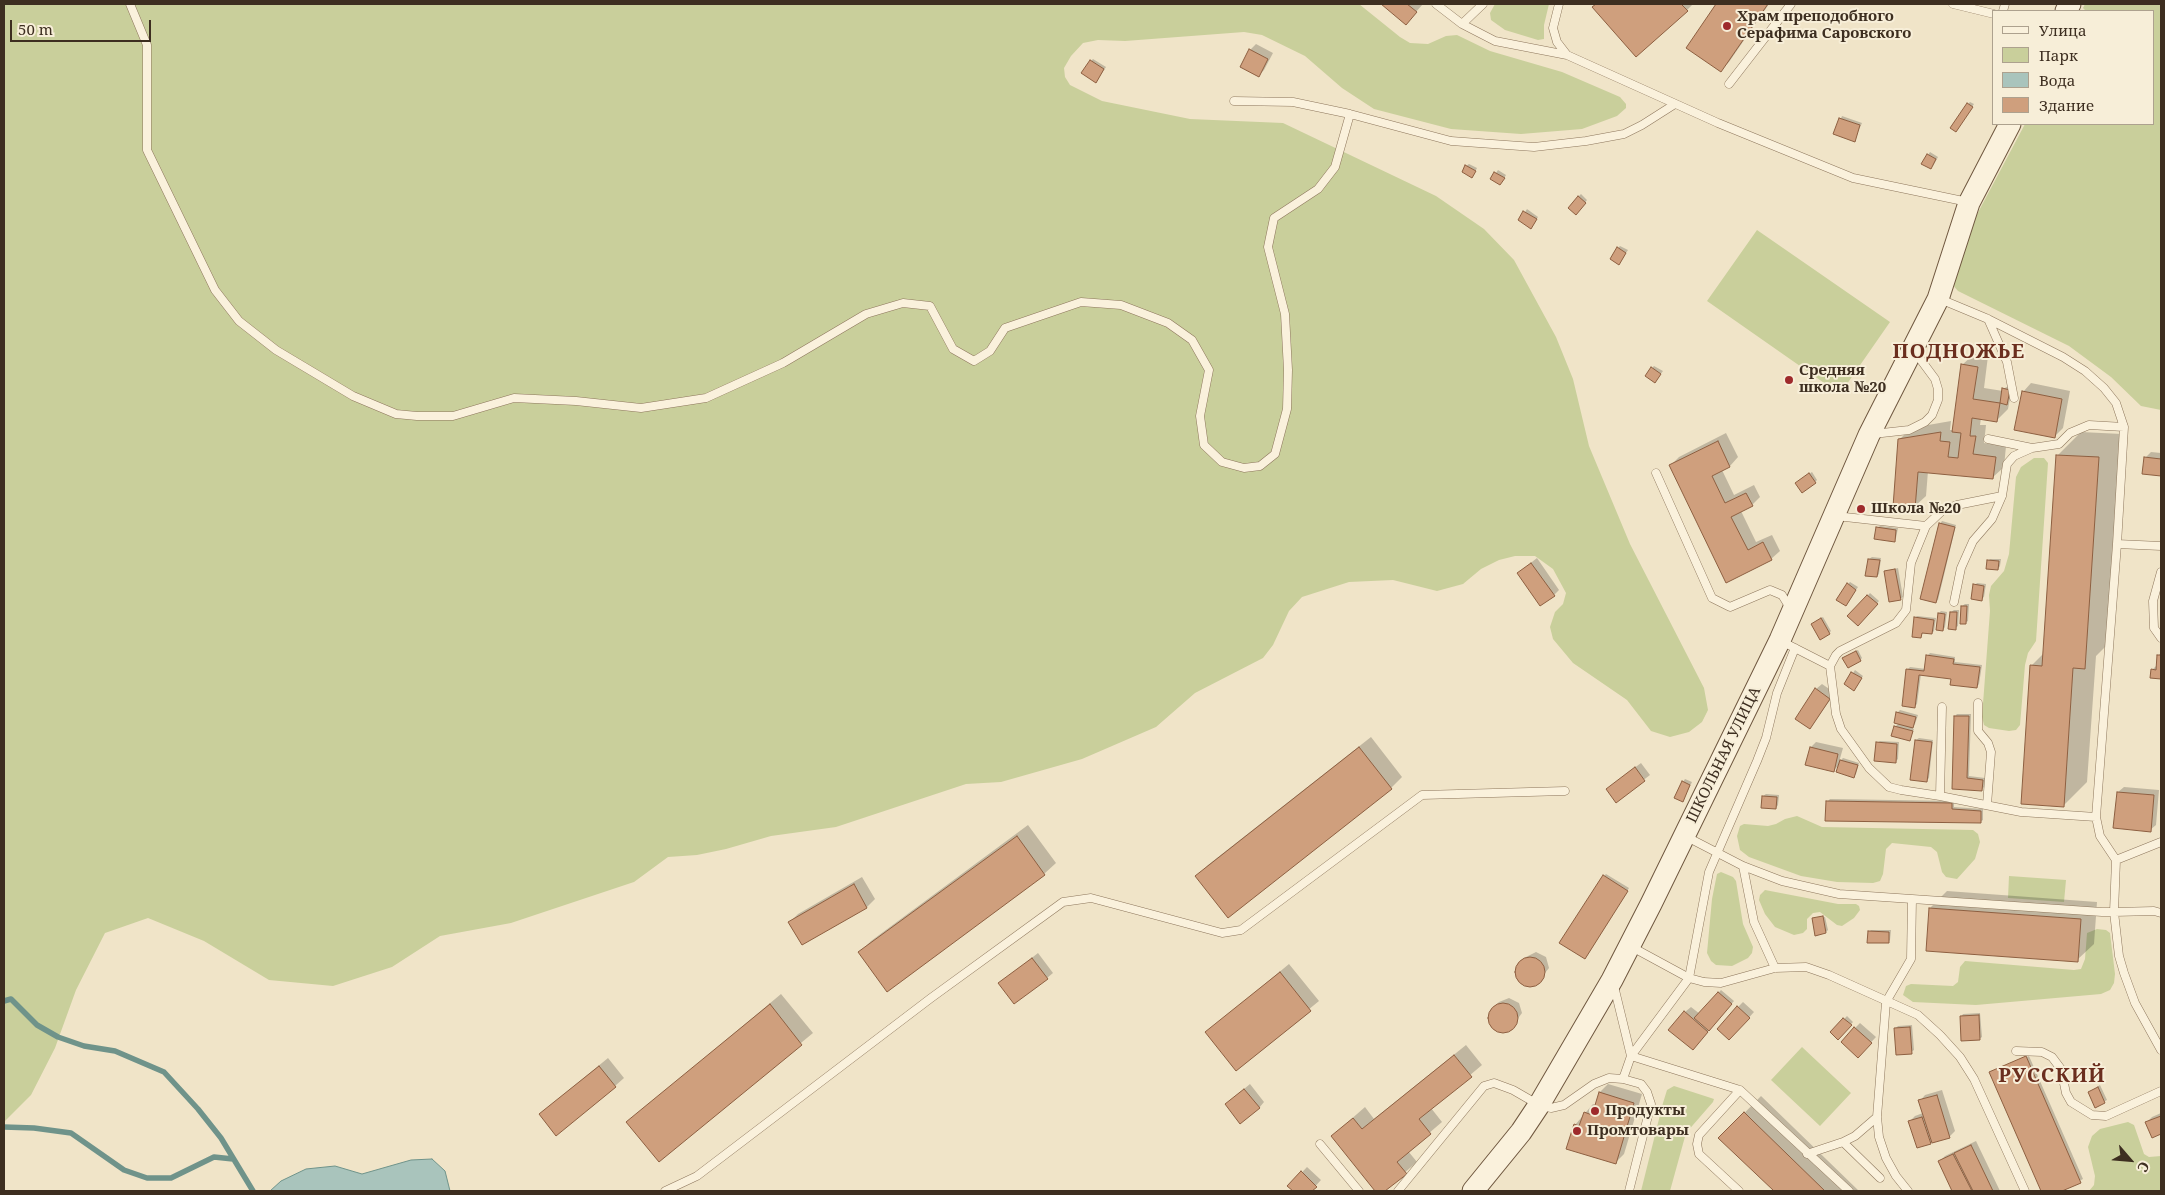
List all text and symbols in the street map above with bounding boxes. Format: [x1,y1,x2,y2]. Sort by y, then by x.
place label: Храм преподобного Серафима Саровского [1737,8,1911,43]
scale bar [12,10,154,42]
legend [1992,10,2155,125]
text: 50 m [18,19,53,39]
marker: Храм преподобного Серафима Саровского [1721,20,1733,32]
text: Улица [2039,20,2087,40]
text: Парк [2039,45,2078,65]
text: Вода [2039,70,2075,90]
text: Здание [2039,95,2094,115]
district label: ПОДНОЖЬЕ [1892,340,2026,364]
place label: Средняя школа №20 [1799,362,1886,397]
marker: Средняя школа №20 [1783,374,1795,386]
place label: Школа №20 [1871,500,1961,518]
marker: Школа №20 [1855,503,1867,515]
street label: ШКОЛЬНАЯ УЛИЦА [1683,684,1765,826]
district label: РУССКИЙ [1997,1064,2107,1088]
place label: Продукты [1605,1102,1685,1120]
marker: Продукты [1589,1105,1601,1117]
place label: Промтовары [1587,1122,1689,1140]
marker: Промтовары [1571,1125,1583,1137]
north arrow [2105,1135,2155,1185]
text: С [2133,1159,2154,1175]

